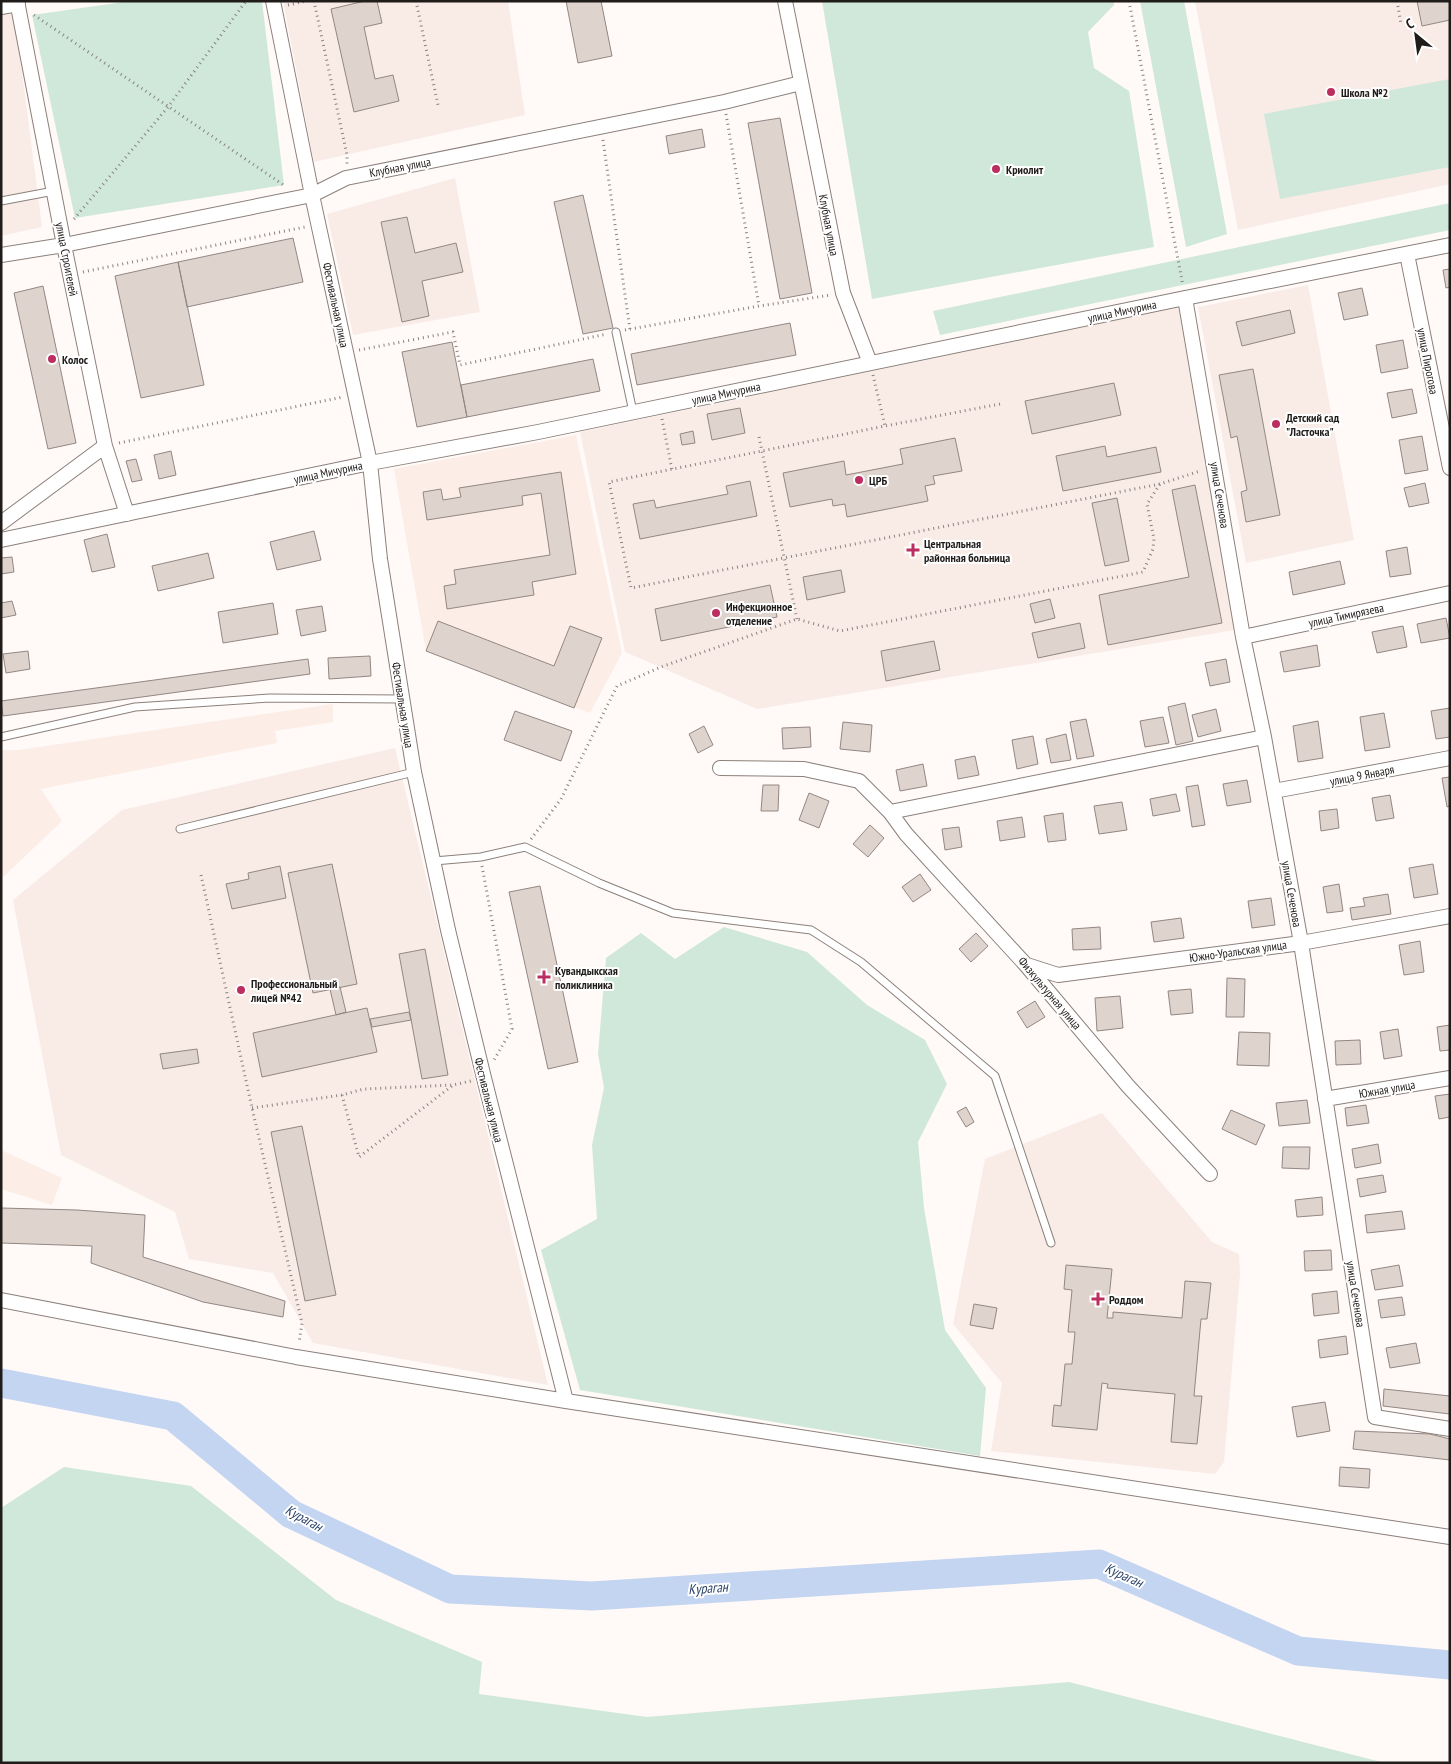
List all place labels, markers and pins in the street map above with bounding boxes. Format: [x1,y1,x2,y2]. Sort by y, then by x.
place label: Школа №2 [1341,85,1388,100]
marker: Школа №2 [1325,86,1337,98]
place label: Криолит [1006,162,1044,177]
marker: Криолит [990,163,1002,175]
place label: Колос [62,352,89,367]
marker: Колос [46,353,58,365]
place label: Детский сад "Ласточка" [1286,410,1339,439]
marker: Детский сад "Ласточка" [1270,418,1282,430]
place label: ЦРБ [869,473,887,488]
marker: ЦРБ [853,474,865,486]
place label: Центральная районная больница [924,536,1010,565]
marker: Центральная районная больница [906,543,920,557]
place label: Инфекционное отделение [726,599,792,628]
marker: Инфекционное отделение [710,607,722,619]
place label: Кувандыкская поликлиника [555,963,618,992]
marker: Кувандыкская поликлиника [537,970,551,984]
place label: Профессиональный лицей №42 [250,976,337,1005]
marker: Профессиональный лицей №42 [235,984,247,996]
marker: Роддом [1091,1292,1105,1306]
place label: Роддом [1109,1292,1144,1307]

